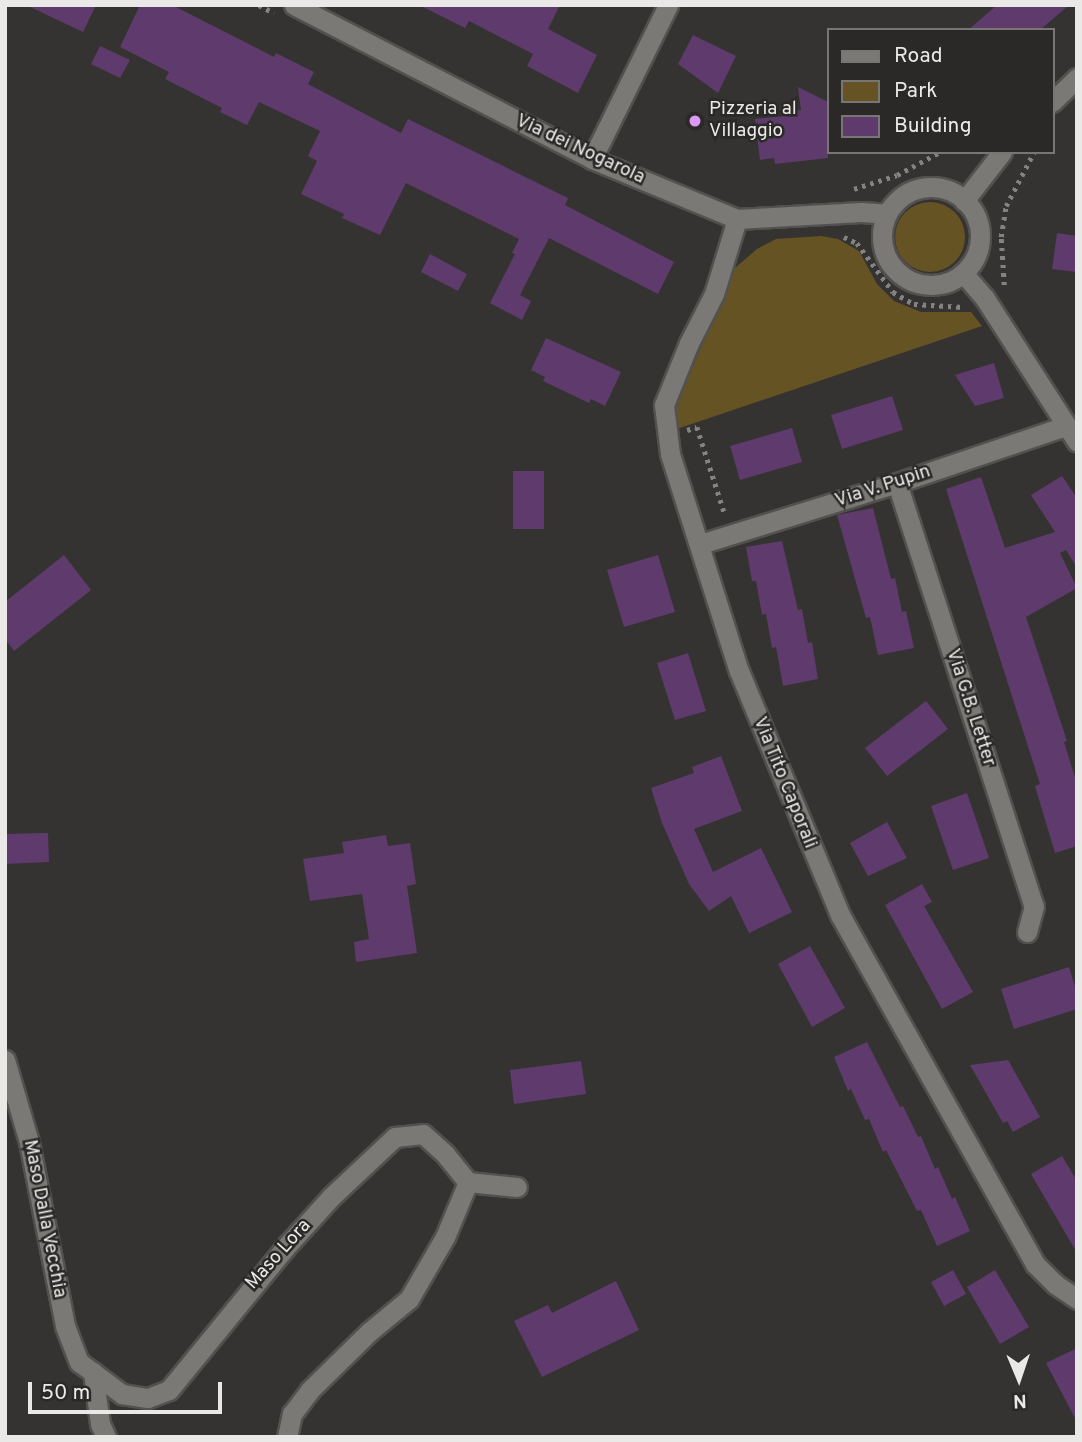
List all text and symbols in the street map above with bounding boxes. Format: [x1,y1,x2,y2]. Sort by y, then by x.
legend [827,28,1054,154]
text: Road [894,43,943,70]
text: Park [894,78,937,105]
place label: Pizzeria al Villaggio [709,99,797,143]
street label: Via dei Nogarola [512,110,648,190]
marker: Pizzeria al Villaggio [687,113,703,129]
text: Building [894,113,972,140]
street label: Via V. Pupin [832,461,934,513]
street label: Via G.B. Letter [940,646,1000,770]
street label: Via Tito Caporali [747,714,821,852]
street label: Maso Dalla Vecchia [17,1138,71,1300]
street label: Maso Lora [242,1215,316,1295]
north arrow [984,1344,1054,1414]
scale bar [32,1368,226,1412]
text: 50 m [41,1380,90,1407]
text: N [1012,1388,1027,1412]

